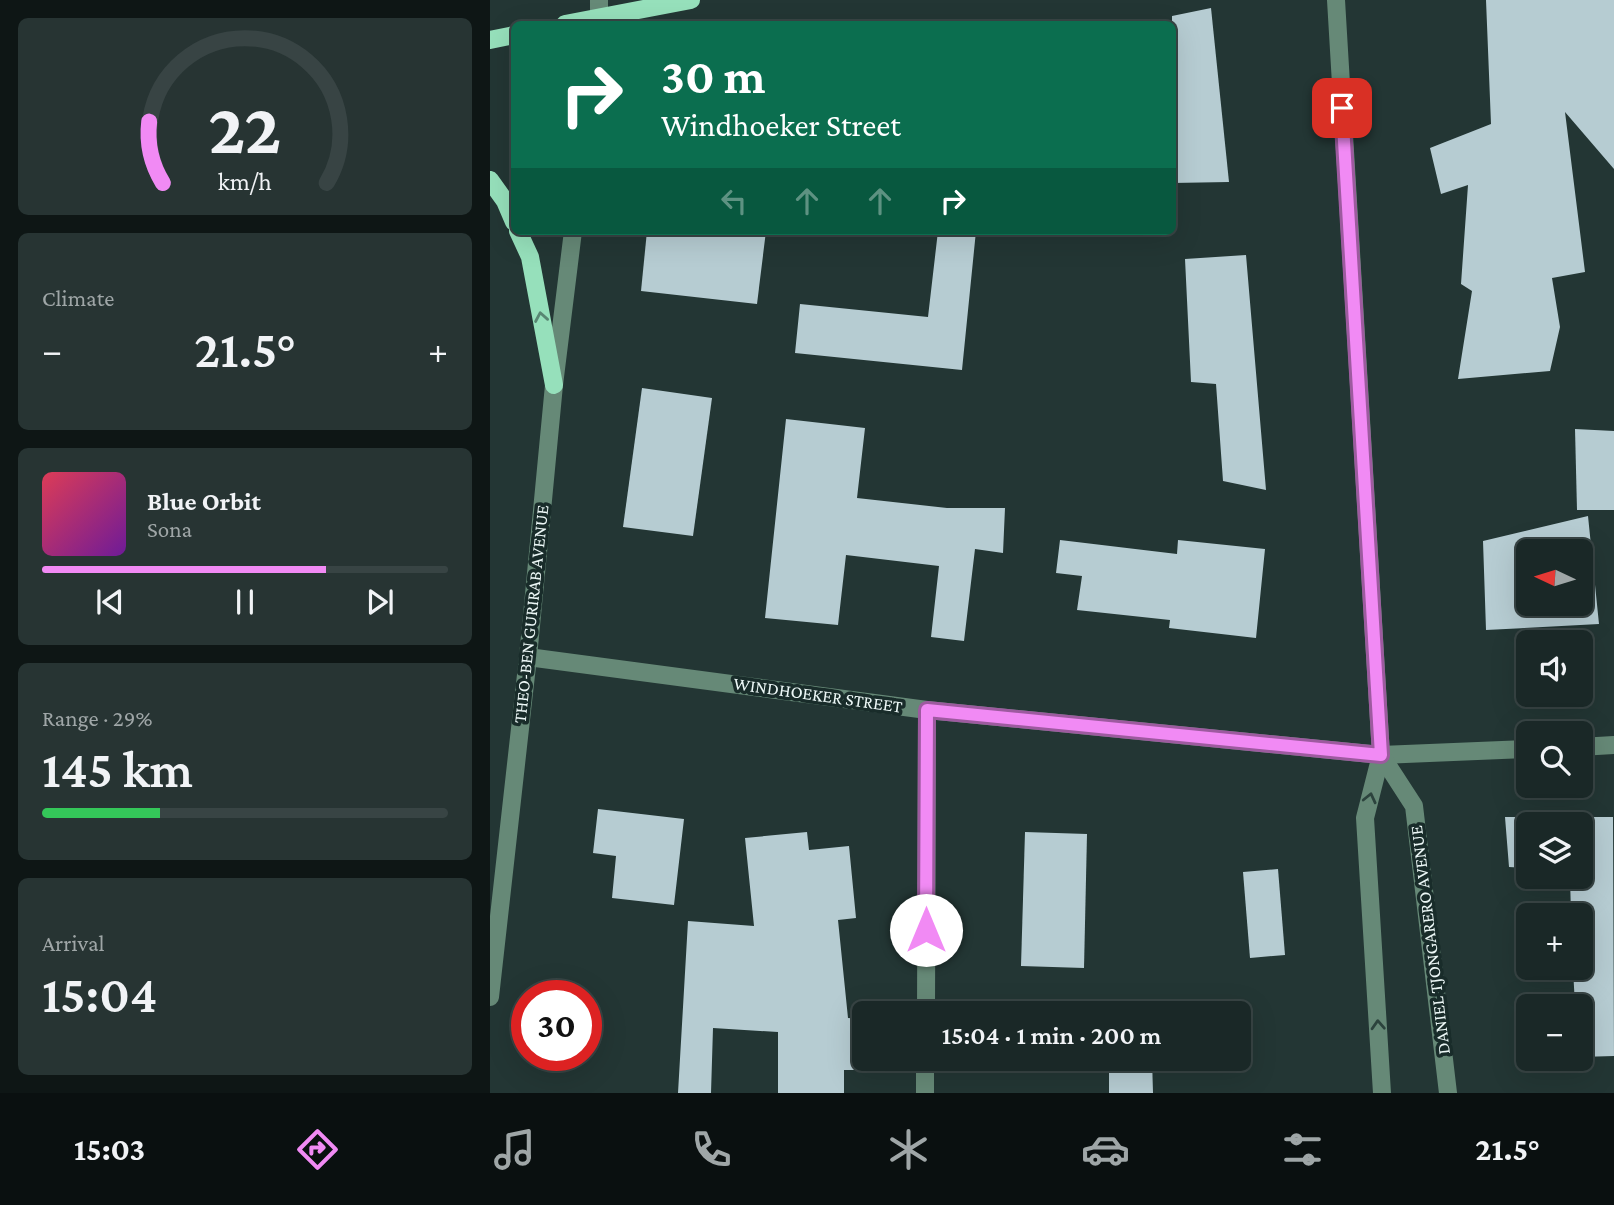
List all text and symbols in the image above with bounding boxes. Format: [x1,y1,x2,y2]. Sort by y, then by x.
icon: right [546,49,637,140]
text: 30 m [661,49,766,104]
pin [1312,78,1372,138]
text: 22 [208,88,282,169]
icon: arrive [1323,89,1361,127]
text: Windhoeker Street [661,107,901,143]
text: km/h [218,167,272,194]
icon: left [715,182,753,220]
icon: ahead [788,182,826,220]
icon: ahead [861,182,899,220]
icon: right [934,182,972,220]
text: Climate [42,285,114,311]
one-way arrow [534,311,549,323]
text: 21.5° [194,320,296,378]
text: − [42,329,62,371]
text: + [428,329,448,371]
text: Blue Orbit [147,487,261,516]
street label: THEO-BEN GURIRAB AVENUE [510,504,552,724]
text: Sona [147,516,192,542]
north arrow [1516,539,1592,616]
map controls [1516,539,1593,1071]
icon: previous [91,583,129,621]
icon: pause [226,583,264,621]
icon: next [361,583,399,621]
button: sound [1516,630,1593,707]
street label: WINDHOEKER STREET [732,673,904,717]
text: Range · 29% [42,705,152,731]
button: search [1516,721,1593,798]
text: 145 km [42,740,193,798]
one-way arrow [1362,792,1376,804]
button: layers [1516,812,1593,889]
street label: DANIEL TJONGARERO AVENUE [1406,824,1454,1056]
position arrow [889,893,963,967]
button: + [1516,903,1593,980]
text: Arrival [42,930,105,956]
text: 15:04 [42,965,157,1023]
speed limit sign: 30 [511,980,602,1071]
button: − [1516,994,1593,1071]
one-way arrow [1371,1019,1386,1030]
text: 15:04 · 1 min · 200 m [942,1021,1161,1050]
icon: directions [293,1125,342,1174]
icon: music [490,1125,539,1174]
icon: phone [687,1125,736,1174]
icon: climate [884,1125,933,1174]
icon: car [1081,1125,1130,1174]
icon: filters [1278,1125,1327,1174]
text: 15:03 [74,1131,145,1167]
text: 21.5° [1475,1131,1540,1167]

